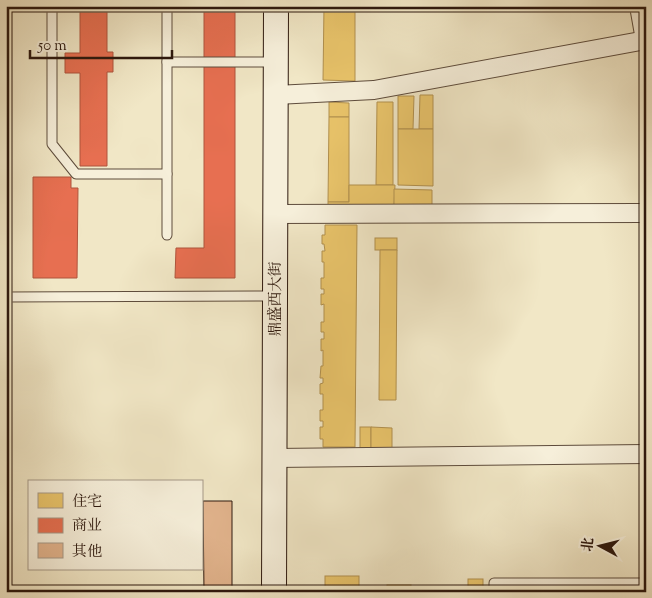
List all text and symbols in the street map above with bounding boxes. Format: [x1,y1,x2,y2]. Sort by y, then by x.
scale bar [30,28,172,60]
text: 50 m [37,36,67,57]
street label: 鼎盛西大街 [266,261,287,337]
legend [28,480,202,570]
text: 住宅 [72,492,102,513]
text: 商业 [72,516,102,537]
north arrow [574,520,624,570]
text: 北 [578,536,600,553]
text: 其他 [72,542,102,563]

